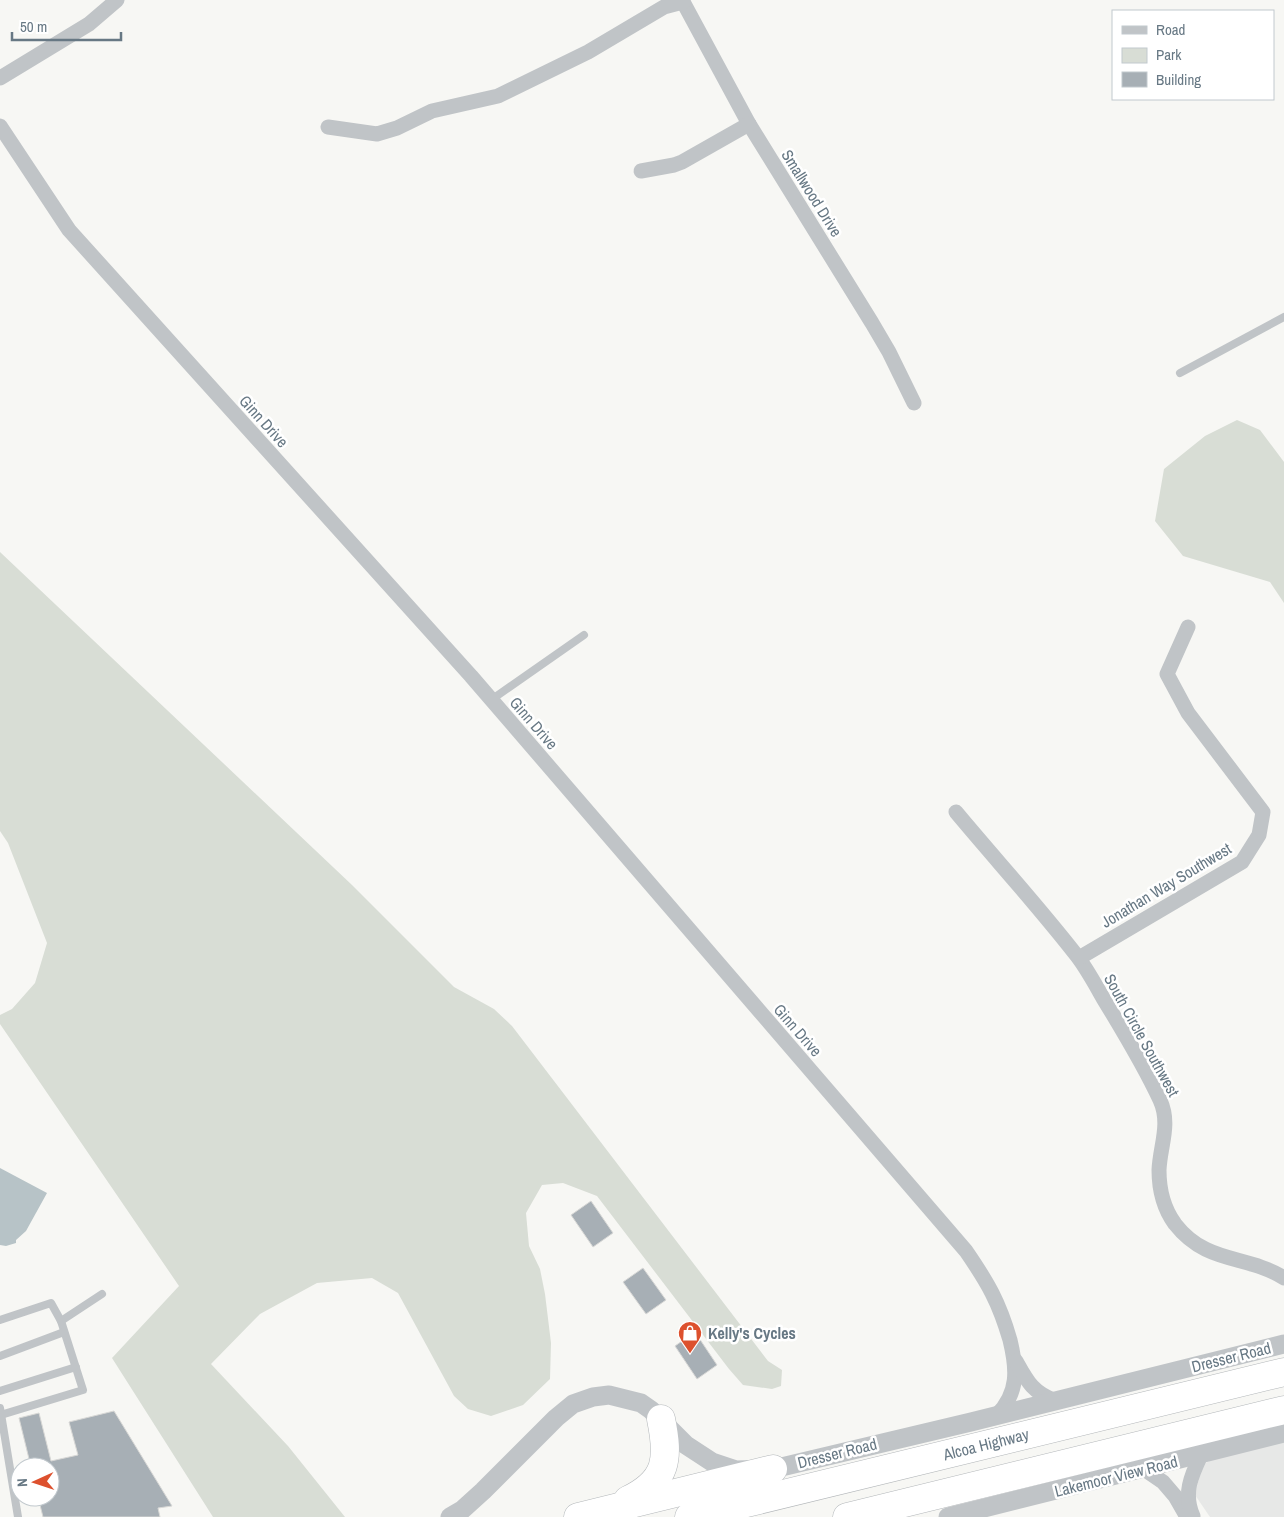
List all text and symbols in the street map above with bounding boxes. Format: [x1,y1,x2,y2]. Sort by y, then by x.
scale bar [12,10,121,42]
legend [1112,10,1274,100]
text: 50 m [20,16,47,37]
text: Road [1156,19,1185,40]
text: Park [1156,44,1182,65]
text: Building [1156,69,1201,90]
street label: Smallwood Drive [776,145,848,241]
street label: Ginn Drive [235,390,293,452]
street label: Ginn Drive [505,692,563,754]
street label: Jonathan Way Southwest [1097,837,1236,933]
street label: South Circle Southwest [1099,970,1185,1101]
street label: Ginn Drive [769,999,827,1061]
shop icon: Kelly's Cycles [677,1320,703,1354]
place label: Kelly's Cycles [708,1322,796,1344]
street label: Dresser Road [1189,1337,1273,1377]
street label: Alcoa Highway [940,1423,1032,1466]
street label: Dresser Road [795,1433,879,1473]
street label: Lakemoor View Road [1052,1450,1180,1502]
north arrow [10,1457,60,1507]
text: N [13,1478,31,1487]

